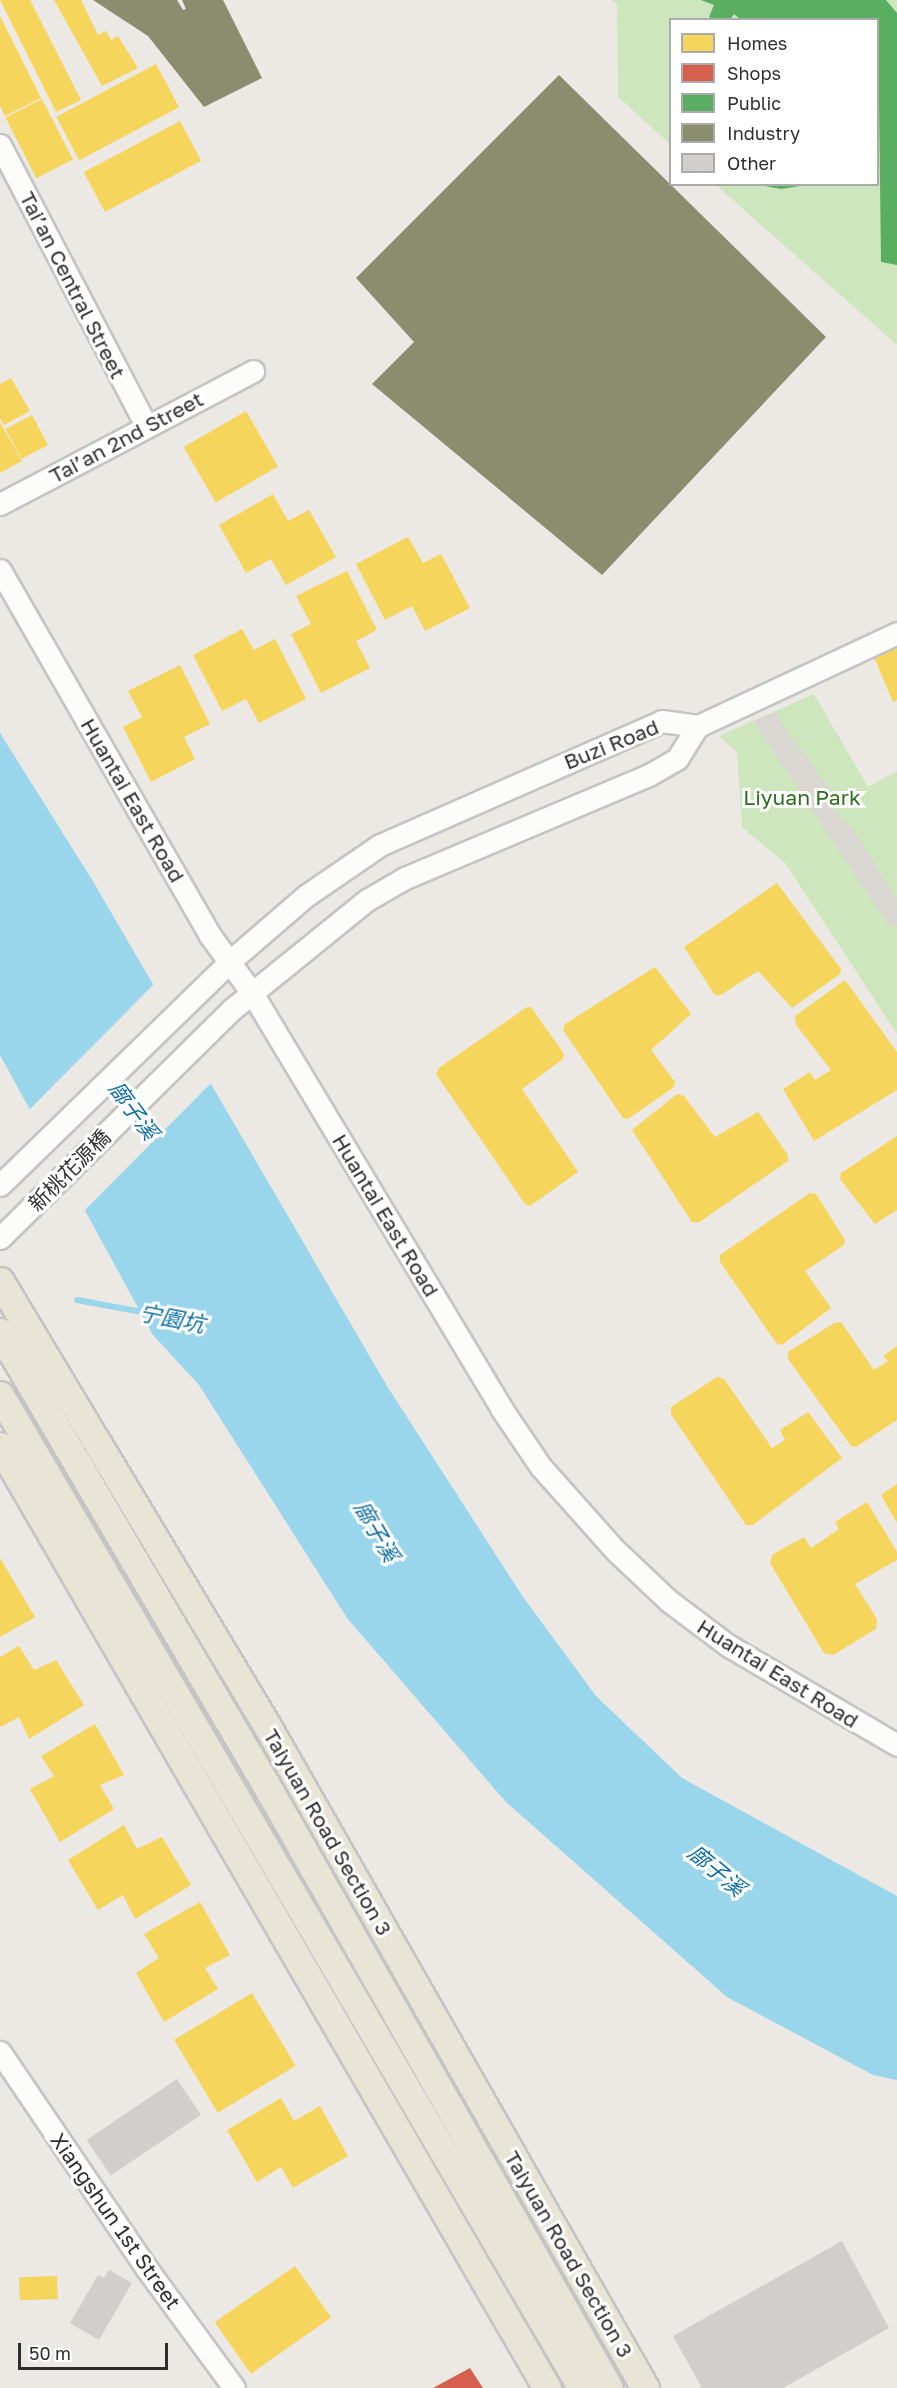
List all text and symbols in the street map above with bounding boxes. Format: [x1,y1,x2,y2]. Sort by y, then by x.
legend [669,18,879,186]
text: Homes [727,32,787,54]
text: Shops [727,62,781,84]
text: Public [727,92,781,114]
text: Industry [727,122,800,144]
text: Other [727,152,776,174]
street label: Tai’an Central Street [15,187,131,383]
street label: Tai’an 2nd Street [45,386,207,488]
street label: Huantai East Road [76,714,190,886]
street label: Buzi Road [560,714,662,774]
park label: Liyuan Park [743,784,861,810]
water label: 廍子溪 [104,1076,164,1144]
street label: 新桃花源橋 [23,1124,115,1216]
street label: Huantai East Road [328,1129,444,1301]
water label: 宁園坑 [137,1299,207,1337]
water label: 廍子溪 [349,1496,405,1566]
street label: Huantai East Road [693,1613,863,1733]
street label: Taiyuan Road Section 3 [259,1724,397,1940]
water label: 廍子溪 [683,1839,751,1901]
street label: Xiangshun 1st Street [46,2128,186,2314]
street label: Taiyuan Road Section 3 [500,2146,638,2362]
scale bar [21,2331,171,2369]
text: 50 m [29,2342,71,2364]

